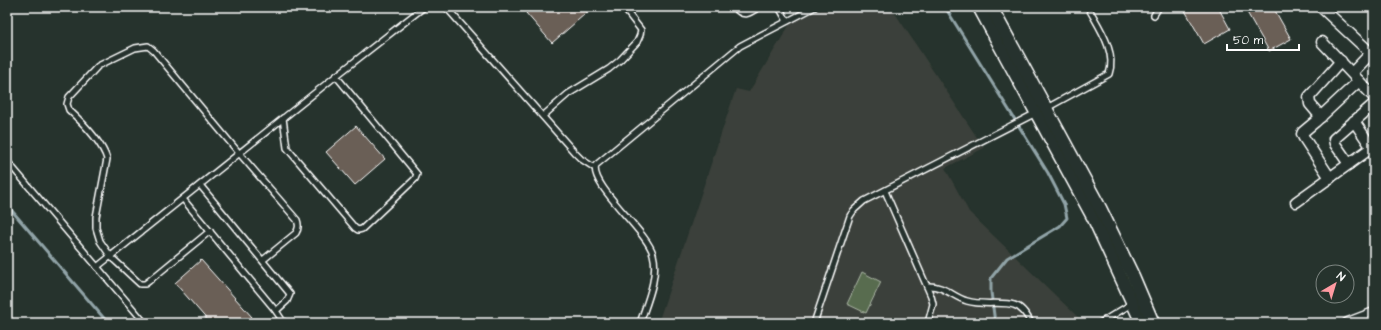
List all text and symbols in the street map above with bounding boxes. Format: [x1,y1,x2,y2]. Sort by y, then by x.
scale bar [1227,26,1299,52]
text: 50 m [1233,32,1264,49]
north arrow [1315,264,1355,304]
text: N [1334,268,1348,285]

